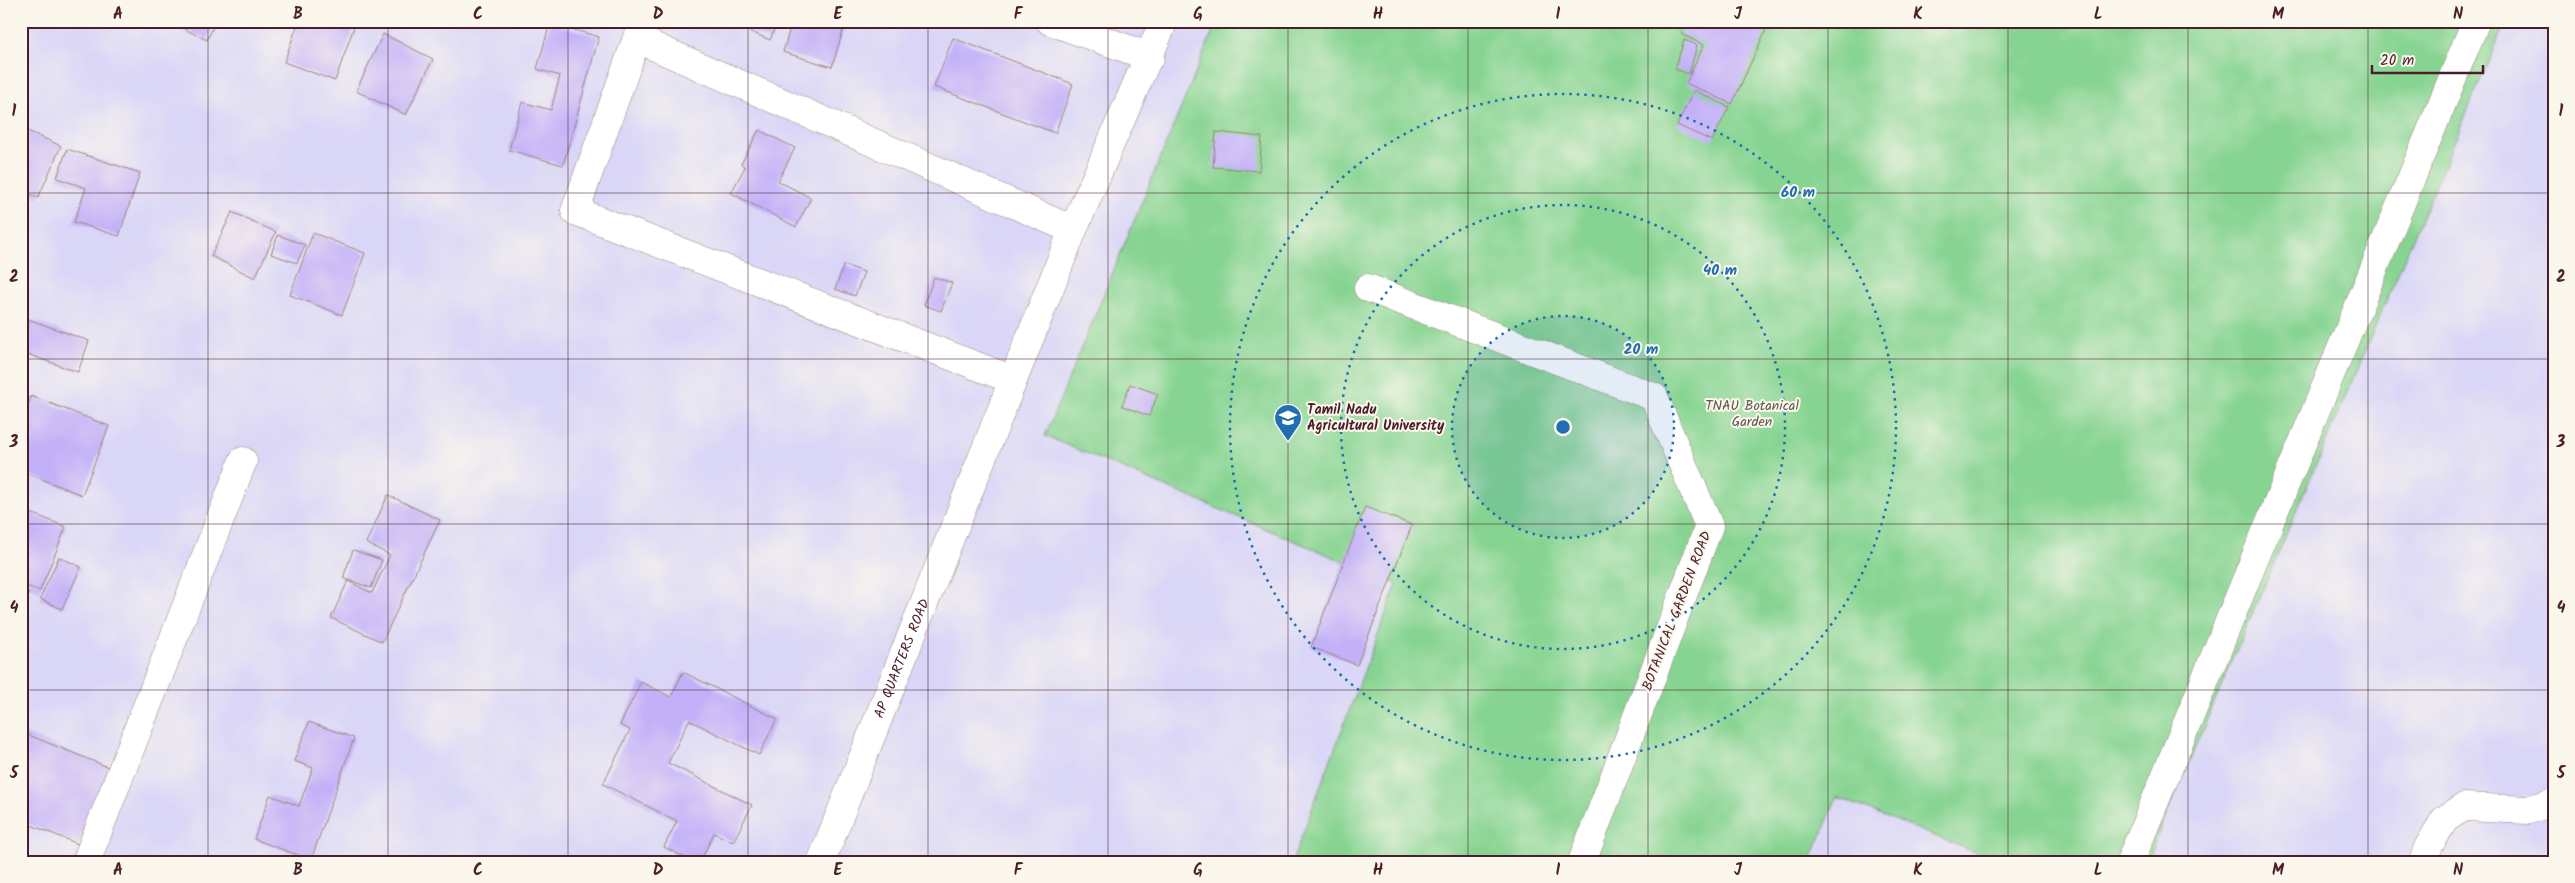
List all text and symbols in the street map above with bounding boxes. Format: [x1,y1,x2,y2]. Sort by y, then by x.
text: A [113,2,123,27]
text: B [293,2,303,27]
text: C [473,2,483,27]
text: D [653,2,664,27]
text: E [834,2,844,27]
text: F [1014,2,1024,27]
text: G [1193,2,1203,27]
text: H [1373,2,1383,27]
text: I [1556,2,1561,27]
text: J [1734,2,1743,27]
text: K [1913,2,1923,27]
text: L [2094,2,2102,27]
text: M [2272,2,2285,27]
text: N [2453,2,2463,27]
scale bar [2372,42,2484,74]
text: 20 m [2380,49,2414,73]
text: 1 [12,99,17,124]
text: 1 [2559,99,2564,124]
text: 60 m [1781,181,1815,205]
text: 40 m [1703,259,1737,283]
text: 2 [9,265,19,290]
text: 2 [2556,265,2566,290]
text: 20 m [1624,338,1658,362]
park label: TNAU Botanical Garden [1705,395,1799,433]
place label: Tamil Nadu Agricultural University [1307,399,1445,437]
school or university icon: Tamil Nadu Agricultural University [1273,403,1303,442]
centre of rings [1554,418,1572,436]
text: 3 [9,430,19,455]
text: 3 [2556,430,2566,455]
street label: BOTANICAL GARDEN ROAD [1636,528,1718,694]
street label: AP QUARTERS ROAD [868,595,936,722]
text: 4 [10,596,19,621]
text: 4 [2557,596,2566,621]
text: 5 [9,761,20,786]
text: 5 [2556,761,2567,786]
text: A [113,858,123,883]
text: B [293,858,303,883]
text: C [473,858,483,883]
text: D [653,858,664,883]
text: E [834,858,844,883]
text: F [1014,858,1024,883]
text: G [1193,858,1203,883]
text: H [1373,858,1383,883]
text: I [1556,858,1561,883]
text: J [1734,858,1743,883]
text: K [1913,858,1923,883]
text: L [2094,858,2102,883]
text: M [2272,858,2285,883]
text: N [2453,858,2463,883]

